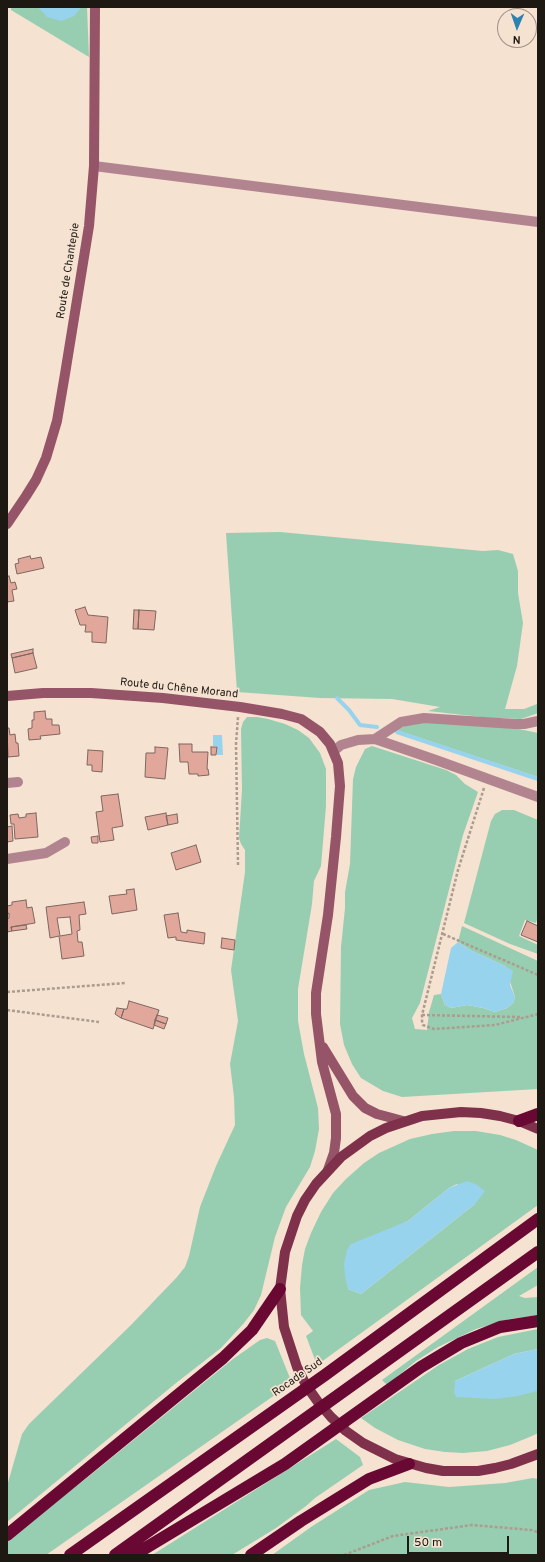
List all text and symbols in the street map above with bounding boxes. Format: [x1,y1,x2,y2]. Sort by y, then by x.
north arrow [497,8,537,48]
text: N [512,32,521,46]
street label: Route de Chantepie [55,222,83,320]
street label: Route du Chêne Morand [119,676,239,702]
street label: Rocade Sud [270,1356,326,1400]
scale bar [409,1528,511,1554]
text: 50 m [414,1535,442,1551]

